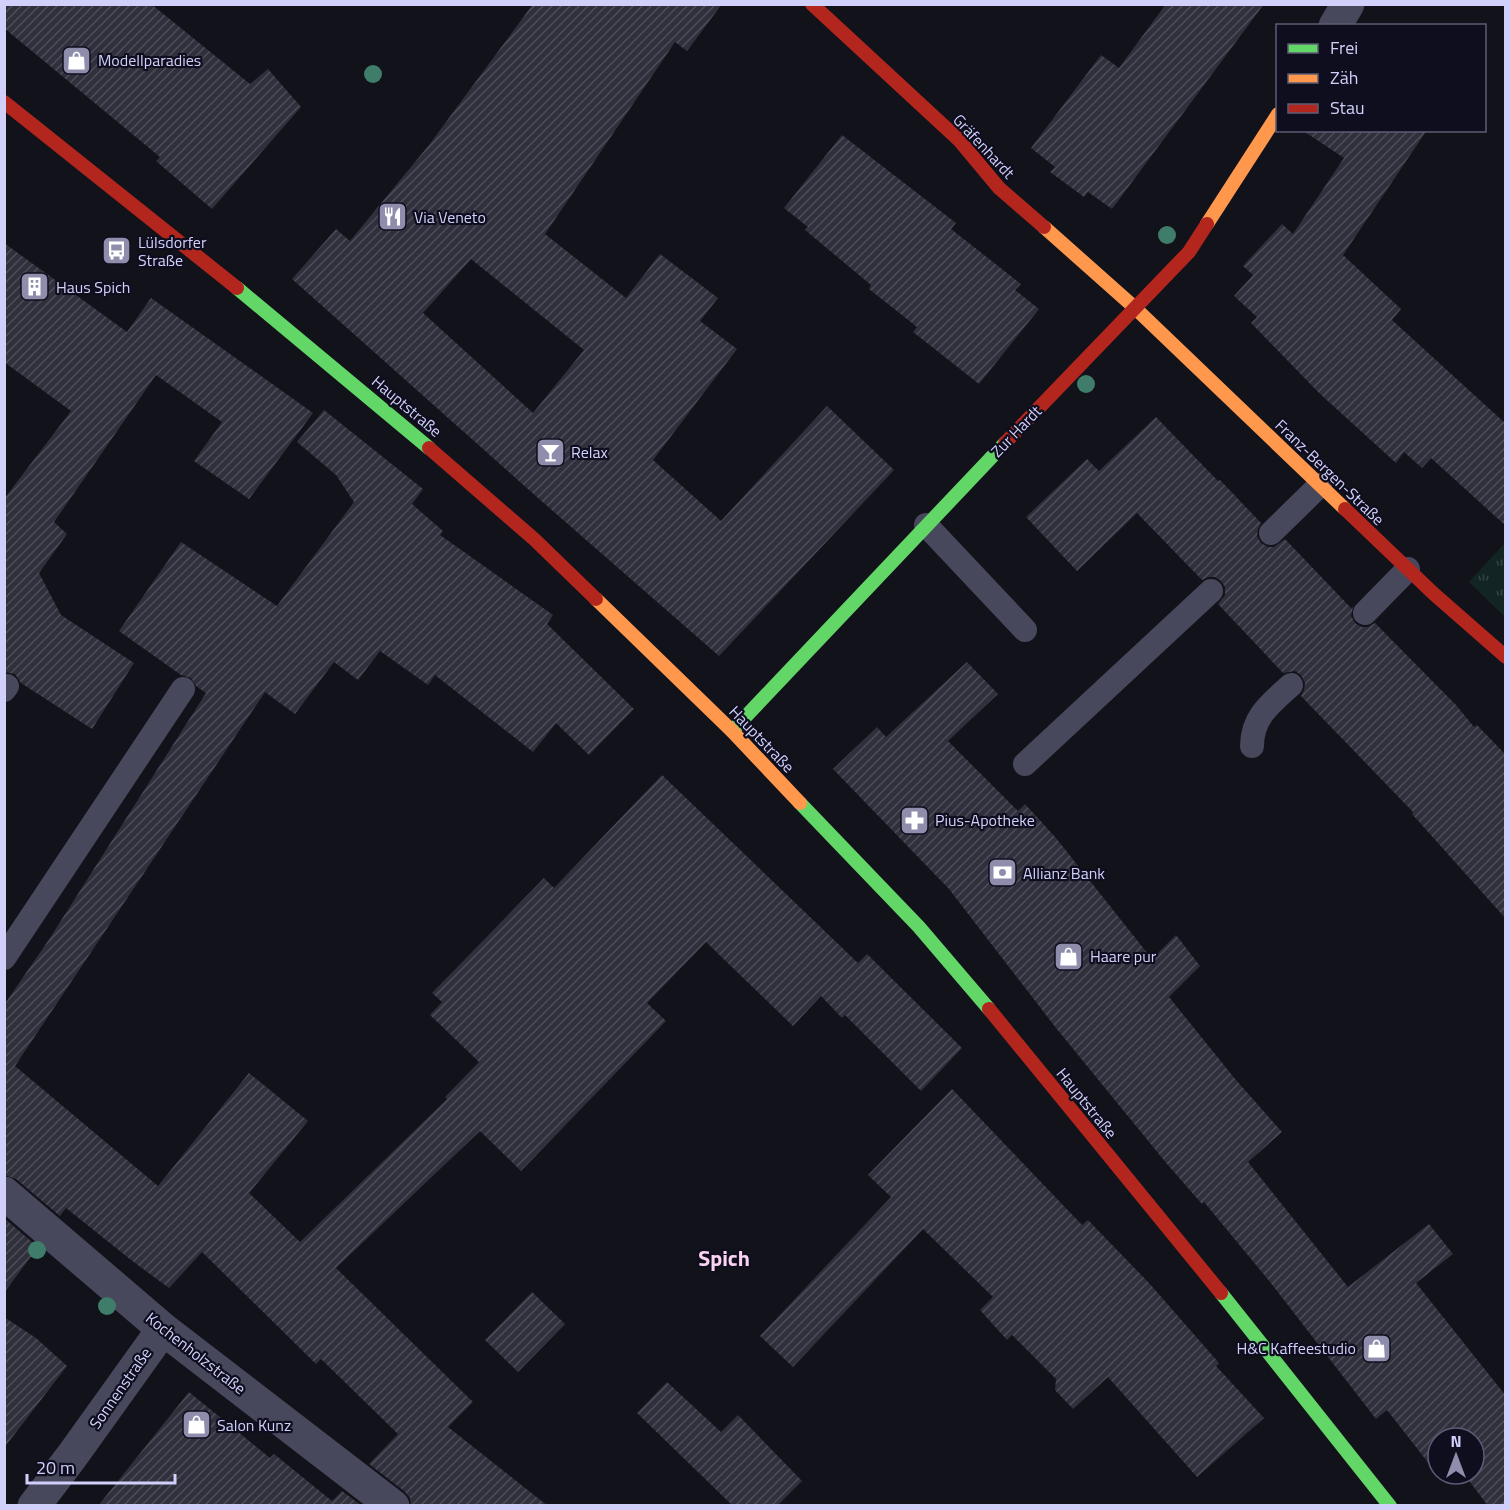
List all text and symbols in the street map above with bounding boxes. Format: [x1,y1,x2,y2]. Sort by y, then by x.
legend [1276,24,1486,132]
text: Frei [1330,34,1358,61]
shop icon: Modellparadies [61,44,93,76]
place label: Modellparadies [98,48,201,72]
text: Zäh [1330,64,1358,91]
text: Stau [1330,94,1365,121]
street label: Gräfenhardt [948,108,1021,184]
restaurant icon: Via Veneto [377,201,409,233]
place label: Via Veneto [414,205,486,229]
place label: Lülsdorfer Straße [138,230,207,272]
bus stop icon: Lülsdorfer Straße [101,235,133,267]
building icon: Haus Spich [19,271,51,303]
place label: Haus Spich [56,275,130,299]
street label: Hauptstraße [367,369,447,443]
street label: Zur Hardt [985,399,1047,462]
street label: Franz-Bergen-Straße [1270,413,1390,531]
bar icon: Relax [534,436,566,468]
place label: Relax [571,440,608,464]
street label: Hauptstraße [724,700,800,778]
pharmacy icon: Pius-Apotheke [898,804,930,836]
place label: Pius-Apotheke [935,808,1035,832]
bank icon: Allianz Bank [986,857,1018,889]
place label: Allianz Bank [1023,861,1105,885]
shop icon: Haare pur [1053,940,1085,972]
place label: Haare pur [1090,944,1157,968]
street label: Hauptstraße [1051,1062,1123,1144]
district label: Spich [698,1241,750,1275]
street label: Kochenholzstraße [141,1306,251,1400]
shop icon: H&C Kaffeestudio [1361,1332,1393,1364]
place label: H&C Kaffeestudio [1236,1336,1356,1360]
street label: Sonnenstraße [83,1342,157,1434]
shop icon: Salon Kunz [180,1409,212,1441]
place label: Salon Kunz [217,1413,291,1437]
north arrow [1426,1426,1486,1486]
text: N [1450,1429,1462,1453]
scale bar [27,1447,176,1485]
text: 20 m [36,1454,75,1481]

